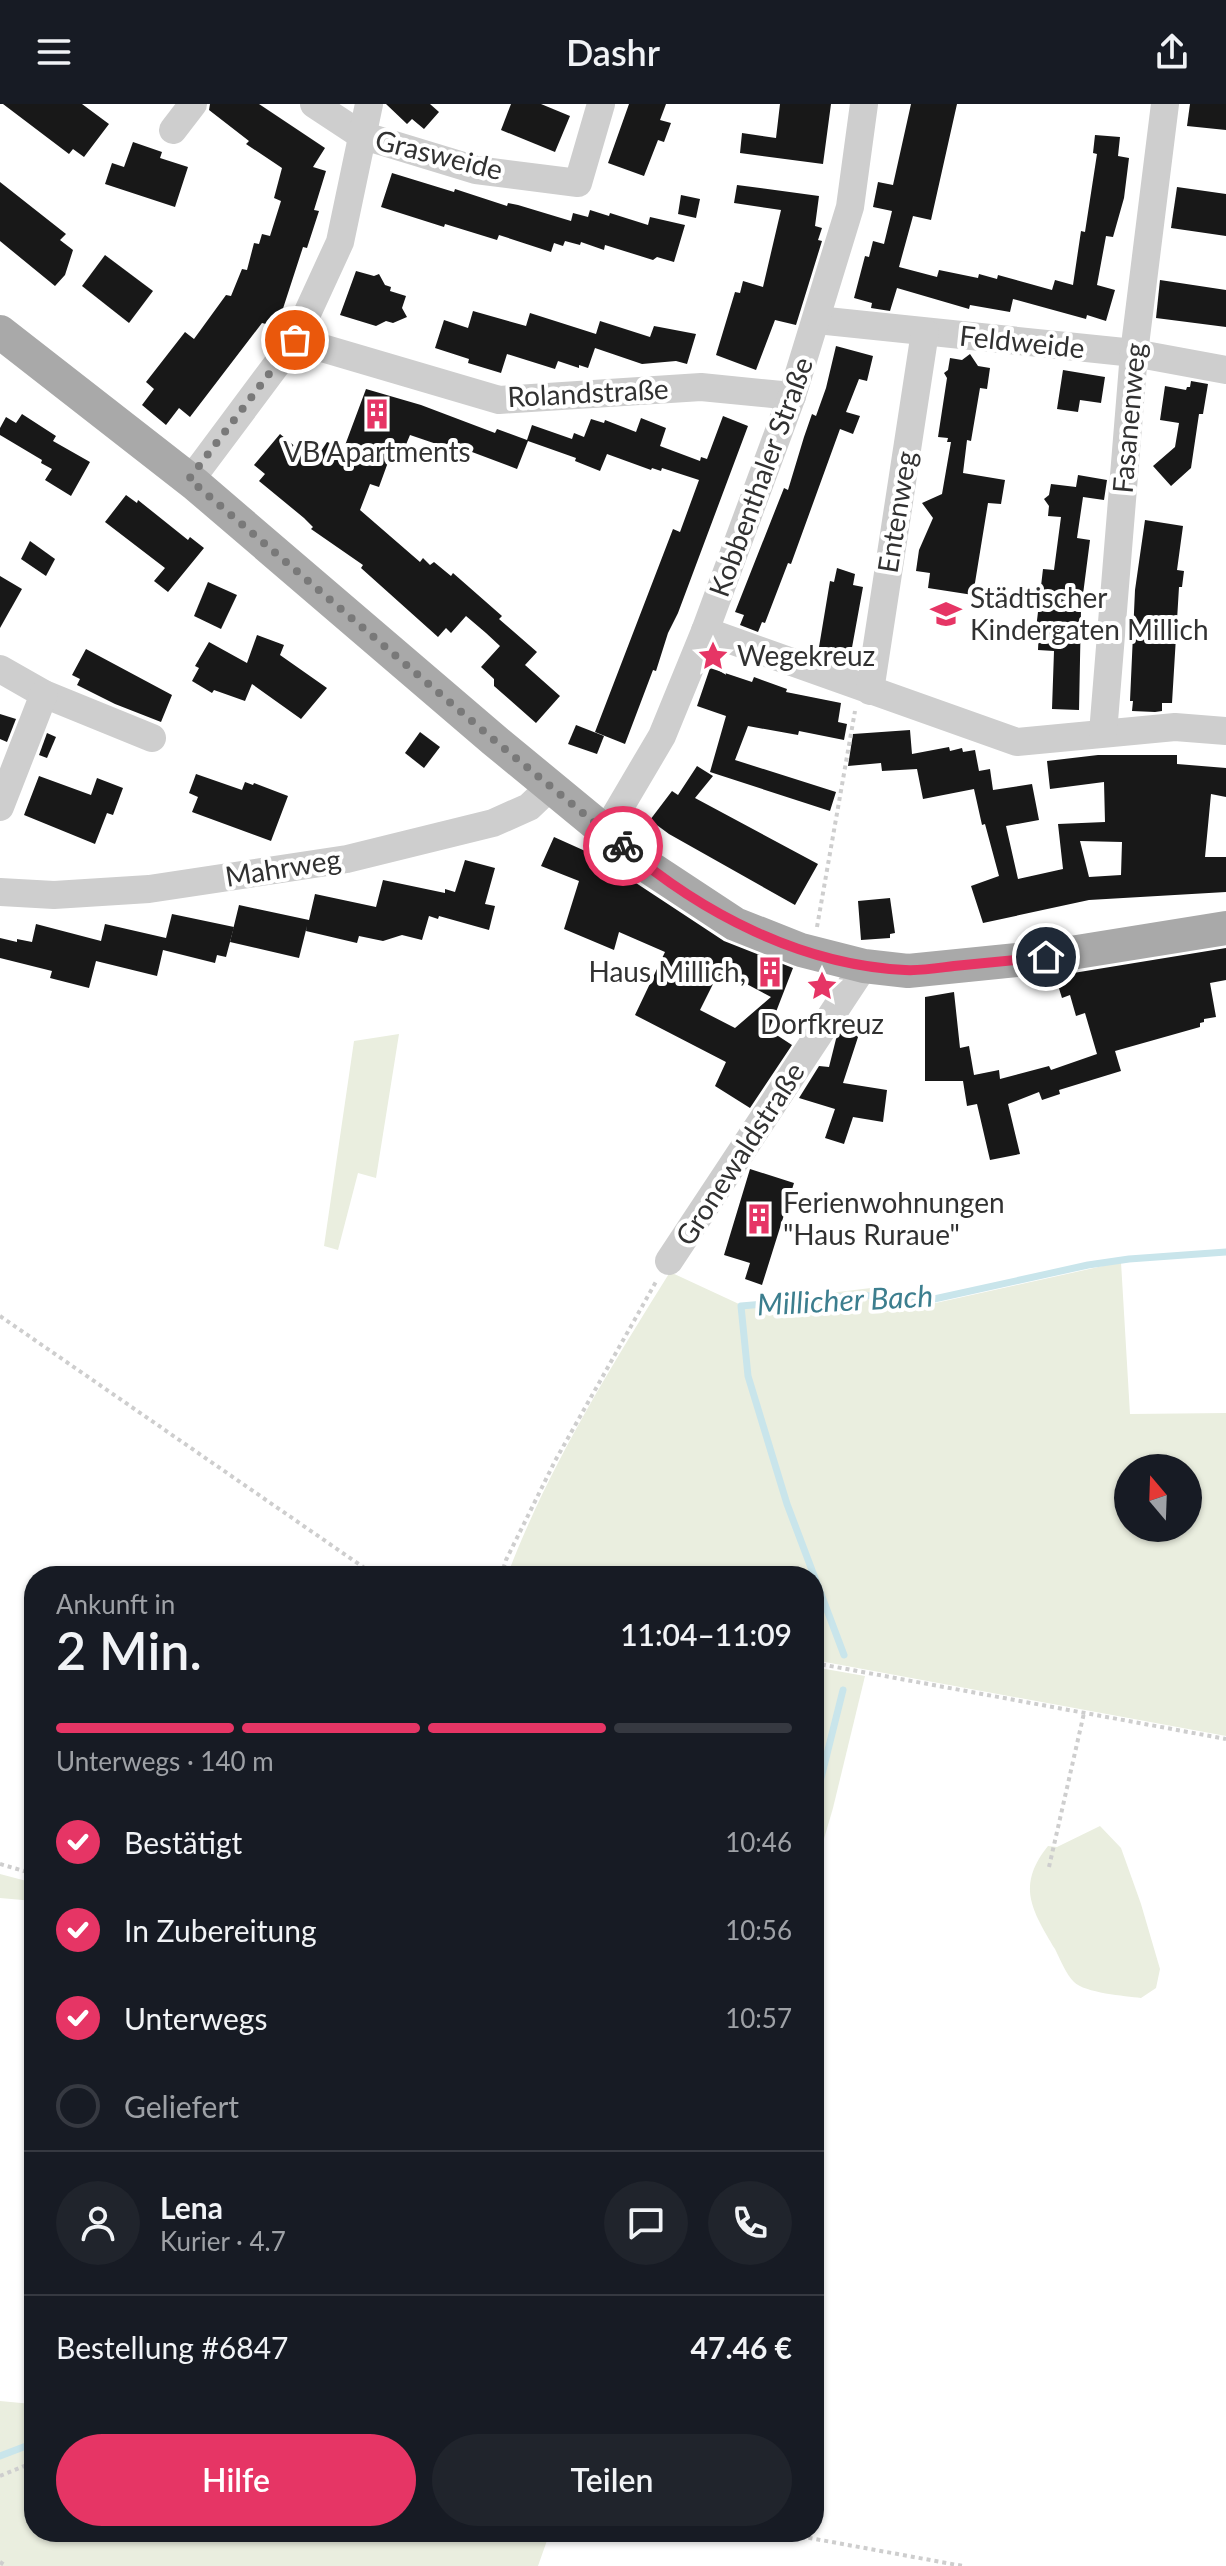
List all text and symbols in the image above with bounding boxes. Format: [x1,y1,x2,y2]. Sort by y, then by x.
icon: menu [32,30,76,74]
text: Dashr [566,30,660,74]
icon: share [1150,30,1194,74]
street label: Grasweide [372,122,506,186]
pin [261,306,329,374]
icon: bag [273,318,317,362]
street label: Feldweide [958,318,1086,364]
street label: Fasanenweg [1104,341,1152,495]
street label: Kobbenthaler Straße [701,352,819,601]
street label: Rolandstraße [506,371,669,413]
building icon: VB Apartments [360,397,394,431]
place label: VB Apartments [283,434,471,468]
street label: Entenweg [870,449,922,575]
place label: Städtischer Kindergaten Millich [970,580,1209,646]
school or university icon: Städtischer Kindergaten Millich [929,597,963,631]
place label: Wegekreuz [737,638,875,672]
place icon: Wegekreuz [696,639,730,673]
courier [583,806,663,886]
icon: bike [601,824,645,868]
street label: Mahrweg [223,841,343,893]
pin [1012,923,1080,991]
icon: home [1024,935,1068,979]
place label: Haus Millich, [588,954,746,988]
building icon: Haus Millich, [753,955,787,989]
place icon: Dorfkreuz [805,969,839,1003]
place label: Dorfkreuz [760,1006,884,1040]
street label: Gronewaldstraße [667,1056,811,1251]
place label: Ferienwohnungen "Haus Ruraue" [783,1185,1005,1251]
building icon: Ferienwohnungen "Haus Ruraue" [742,1202,776,1236]
water label: Millicher Bach [756,1276,934,1322]
north arrow [1114,1454,1202,1542]
map controls [1114,1454,1202,1542]
text: Ankunft in [56,1588,175,1620]
text: 11:04–11:09 [620,1616,792,1652]
text: 2 Min. [56,1619,202,1681]
text: Unterwegs · 140 m [56,1745,274,1777]
icon: check [56,1820,100,1864]
text: Bestätigt [124,1824,242,1860]
text: 10:46 [725,1826,792,1858]
icon: check [56,1908,100,1952]
text: In Zubereitung [124,1912,317,1948]
text: 10:56 [725,1914,792,1946]
icon: check [56,1996,100,2040]
text: Unterwegs [124,2000,267,2036]
text: 10:57 [725,2002,792,2034]
text: Geliefert [124,2088,239,2124]
button: person [56,2181,140,2265]
button: chat [604,2181,688,2265]
button: phone [708,2181,792,2265]
text: Lena [160,2189,223,2225]
text: Kurier · 4.7 [160,2225,286,2257]
text: Bestellung #6847 [56,2329,288,2365]
text: 47.46 € [691,2329,792,2365]
button: Hilfe [56,2434,416,2526]
button: Teilen [432,2434,792,2526]

